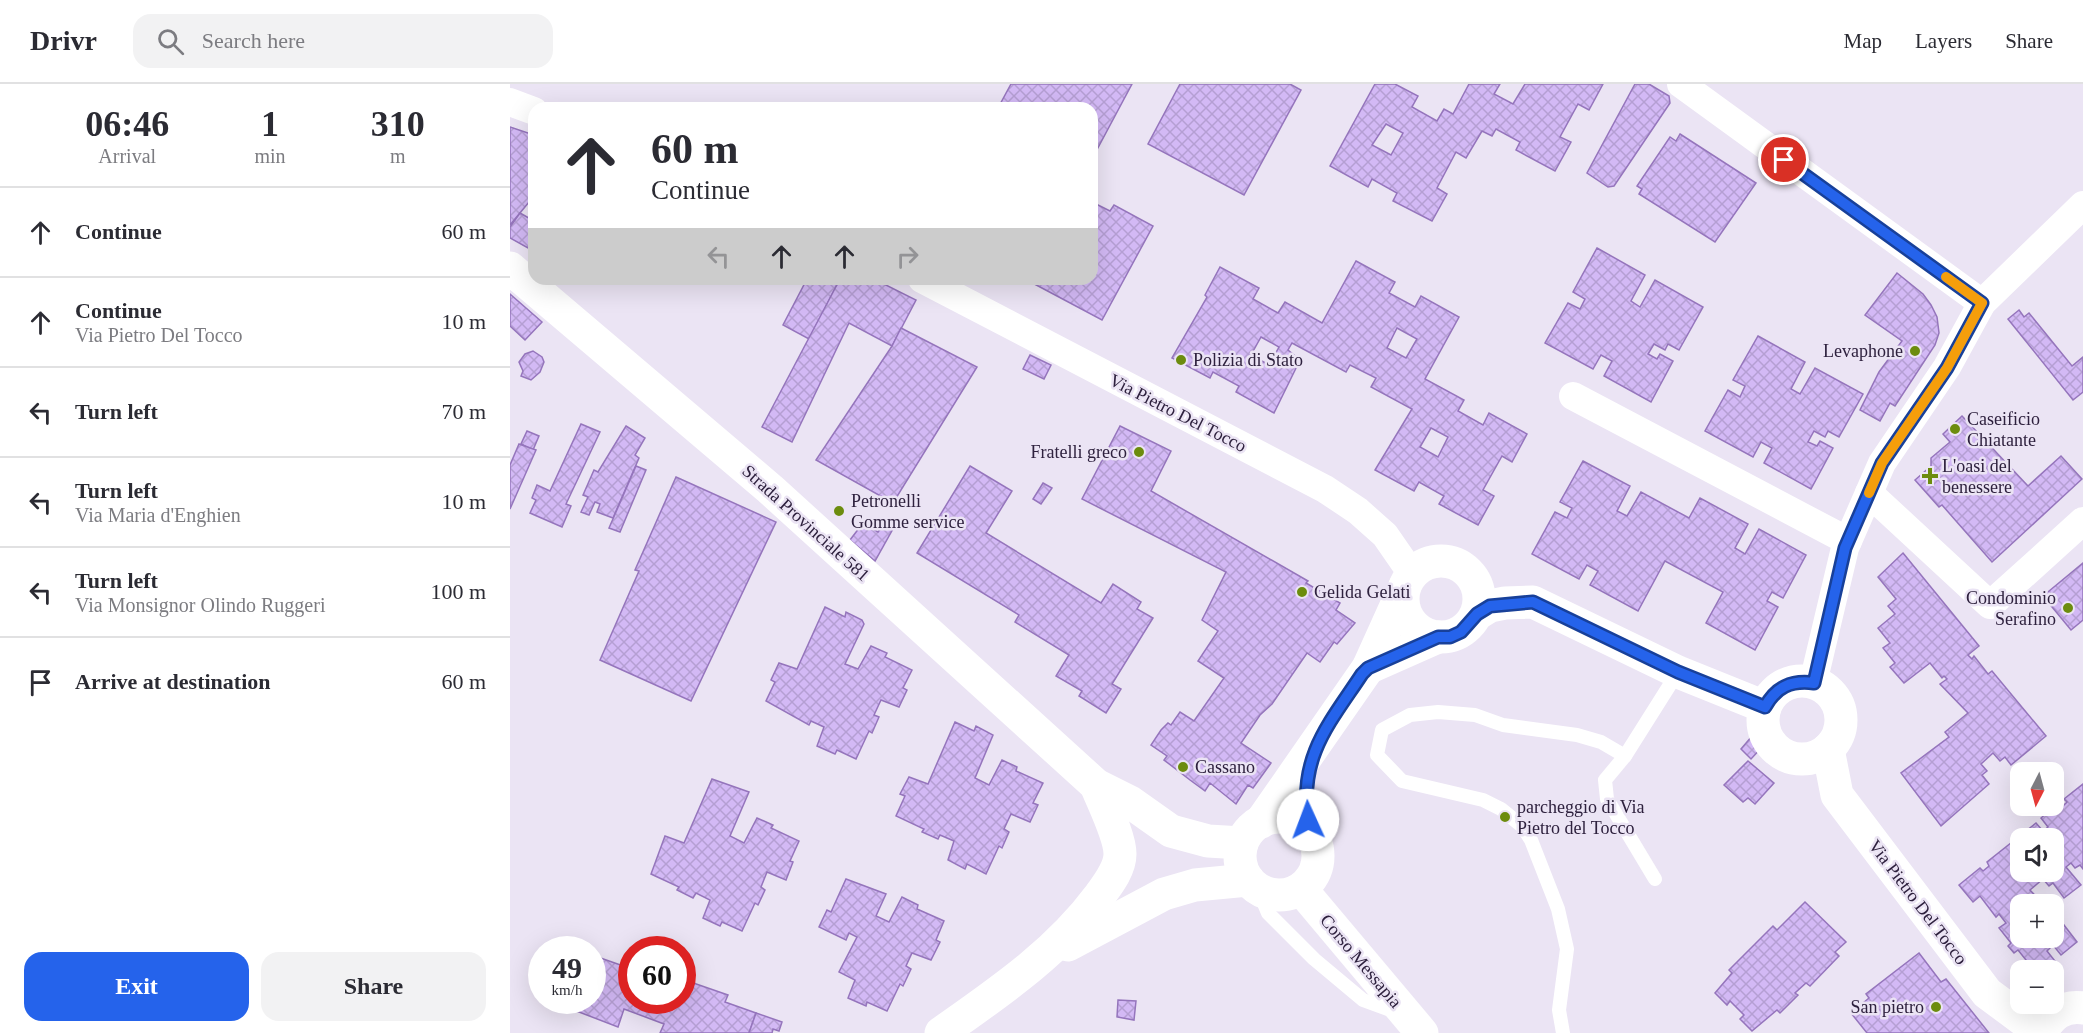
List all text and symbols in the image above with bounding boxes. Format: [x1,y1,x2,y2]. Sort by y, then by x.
search box [133,14,553,68]
text: Drivr [30,25,97,56]
icon: search [154,25,187,58]
text: Search here [202,28,305,53]
text: Map [1844,29,1882,53]
text: Layers [1915,29,1972,53]
text: Share [2005,29,2053,53]
text: 06:46 [85,104,169,144]
text: 1 [261,104,279,144]
text: 310 [371,104,425,144]
icon: ahead [552,126,630,204]
text: 60 m [651,126,739,172]
pin [1758,134,1809,185]
icon: arrive [1767,143,1800,176]
text: Arrival [98,145,156,167]
text: min [254,145,286,167]
text: m [390,145,406,167]
text: Continue [651,175,750,205]
icon: ahead [24,216,57,249]
text: Continue [75,219,162,244]
text: 60 m [441,219,486,244]
icon: left [702,240,735,273]
icon: ahead [765,240,798,273]
icon: ahead [828,240,861,273]
icon: right [891,240,924,273]
text: Continue [75,298,162,323]
icon: ahead [24,306,57,339]
text: 10 m [441,309,486,334]
text: Via Pietro Del Tocco [75,324,243,346]
place label: Levaphone [1823,341,1903,361]
marker: Levaphone [1908,344,1922,358]
place label: Polizia di Stato [1193,350,1303,370]
marker: Polizia di Stato [1174,353,1188,367]
street label: Via Pietro Del Tocco [1106,370,1250,456]
icon: left [24,396,57,429]
text: Turn left [75,399,158,424]
text: 70 m [441,399,486,424]
place label: Caseificio Chiatante [1967,409,2040,450]
marker: Caseificio Chiatante [1948,422,1962,436]
place label: Fratelli greco [1031,442,1127,462]
marker: Fratelli greco [1132,445,1146,459]
place label: L'oasi del benessere [1942,456,2012,497]
street label: Strada Provinciale 581 [738,461,874,585]
marker: L'oasi del benessere [1923,469,1937,483]
text: Turn left [75,478,158,503]
icon: left [24,486,57,519]
text: 10 m [441,489,486,514]
place label: Petronelli Gomme service [851,491,964,532]
text: Via Maria d'Enghien [75,504,241,526]
marker: Petronelli Gomme service [832,504,846,518]
text: Turn left [75,568,158,593]
icon: left [24,576,57,609]
text: 100 m [430,579,486,604]
place label: Gelida Gelati [1314,582,1410,602]
marker: Gelida Gelati [1295,585,1309,599]
place label: Condominio Serafino [1966,588,2056,629]
text: Via Monsignor Olindo Ruggeri [75,594,325,616]
marker: Condominio Serafino [2061,601,2075,615]
icon: arrive [24,666,57,699]
text: Arrive at destination [75,669,271,694]
text: 60 m [441,669,486,694]
place label: Cassano [1195,757,1255,777]
marker: Cassano [1176,760,1190,774]
north arrow [2010,762,2064,816]
map controls [2010,762,2064,1014]
position arrow [1276,788,1340,852]
place label: parcheggio di Via Pietro del Tocco [1517,797,1645,838]
marker: parcheggio di Via Pietro del Tocco [1498,810,1512,824]
button: sound [2010,828,2064,882]
street label: Via Pietro Del Tocco [1865,836,1971,968]
button: + [2010,894,2064,948]
street label: Corso Messapia [1316,910,1406,1012]
speed limit sign: 60 [618,936,696,1014]
text: 49 [552,951,582,984]
button: Exit [24,952,249,1021]
button: Share [261,952,486,1021]
button: − [2010,960,2064,1014]
text: km/h [552,982,582,998]
place label: San pietro [1851,997,1924,1017]
marker: San pietro [1929,1000,1943,1014]

